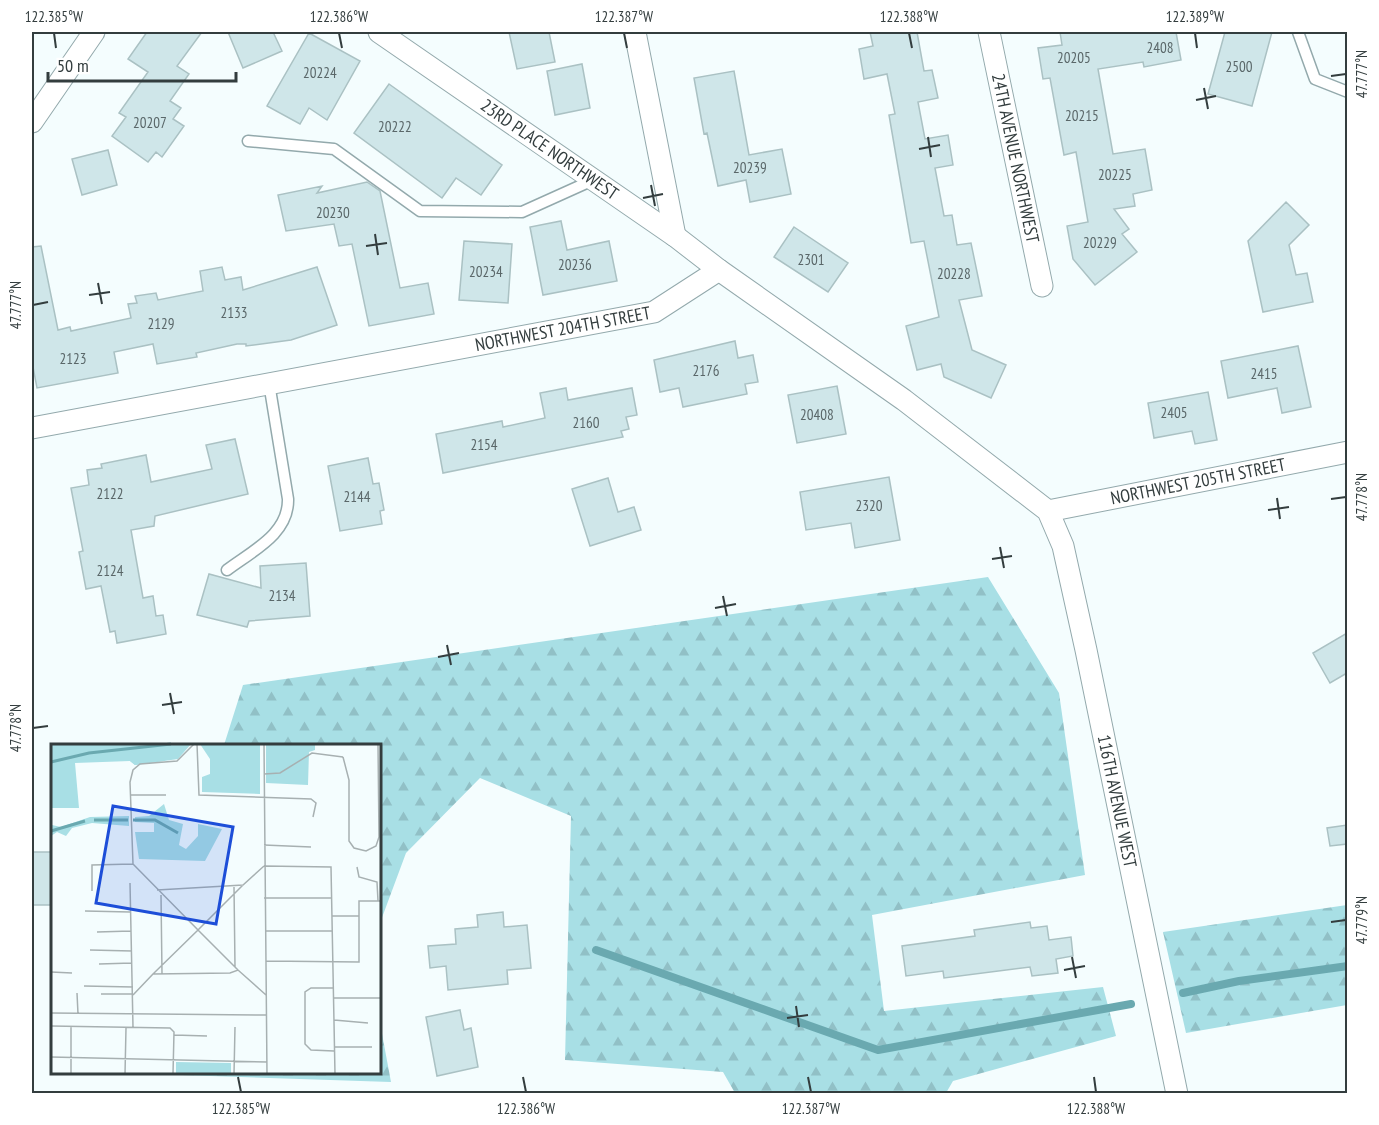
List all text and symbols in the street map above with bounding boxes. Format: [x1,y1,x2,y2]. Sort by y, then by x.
text: 122.385°W [25,7,83,26]
text: 122.386°W [310,7,368,26]
text: 122.387°W [595,7,653,26]
text: 122.388°W [880,7,938,26]
text: 122.389°W [1166,7,1224,26]
house number: 2408 [1146,38,1174,57]
scale bar [48,45,236,83]
house number: 20205 [1057,48,1091,67]
text: 47.777°N [1352,50,1371,98]
text: 50 m [57,54,89,77]
house number: 2500 [1225,57,1253,76]
house number: 20224 [303,63,337,82]
street label: 24TH AVENUE NORTHWEST [987,71,1045,245]
street label: 23RD PLACE NORTHWEST [476,93,623,205]
house number: 20215 [1065,106,1099,125]
house number: 20207 [133,113,167,132]
house number: 20222 [378,117,412,136]
house number: 20239 [733,158,767,177]
house number: 20225 [1098,165,1132,184]
house number: 20230 [316,203,350,222]
house number: 20229 [1083,233,1117,252]
house number: 2301 [797,250,825,269]
house number: 20236 [558,255,592,274]
house number: 20234 [469,262,503,281]
house number: 20228 [937,264,971,283]
text: 47.777°N [6,281,25,329]
street label: NORTHWEST 204TH STREET [473,301,652,356]
house number: 2133 [220,303,248,322]
house number: 2129 [147,314,175,333]
house number: 2123 [59,349,87,368]
house number: 2176 [692,361,720,380]
house number: 2415 [1250,364,1278,383]
house number: 2405 [1160,403,1188,422]
house number: 20408 [800,405,834,424]
house number: 2160 [572,413,600,432]
house number: 2154 [470,435,498,454]
street label: NORTHWEST 205TH STREET [1109,453,1287,509]
text: 47.778°N [1352,473,1371,521]
house number: 2122 [96,484,124,503]
house number: 2144 [343,487,371,506]
house number: 2320 [855,496,883,515]
house number: 2124 [96,561,124,580]
house number: 2134 [268,586,296,605]
text: 47.778°N [6,704,25,752]
street label: 116TH AVENUE WEST [1093,733,1142,870]
inset map [51,744,381,1074]
text: 47.779°N [1352,896,1371,944]
text: 122.385°W [212,1099,270,1118]
text: 122.386°W [497,1099,555,1118]
text: 122.387°W [782,1099,840,1118]
text: 122.388°W [1067,1099,1125,1118]

